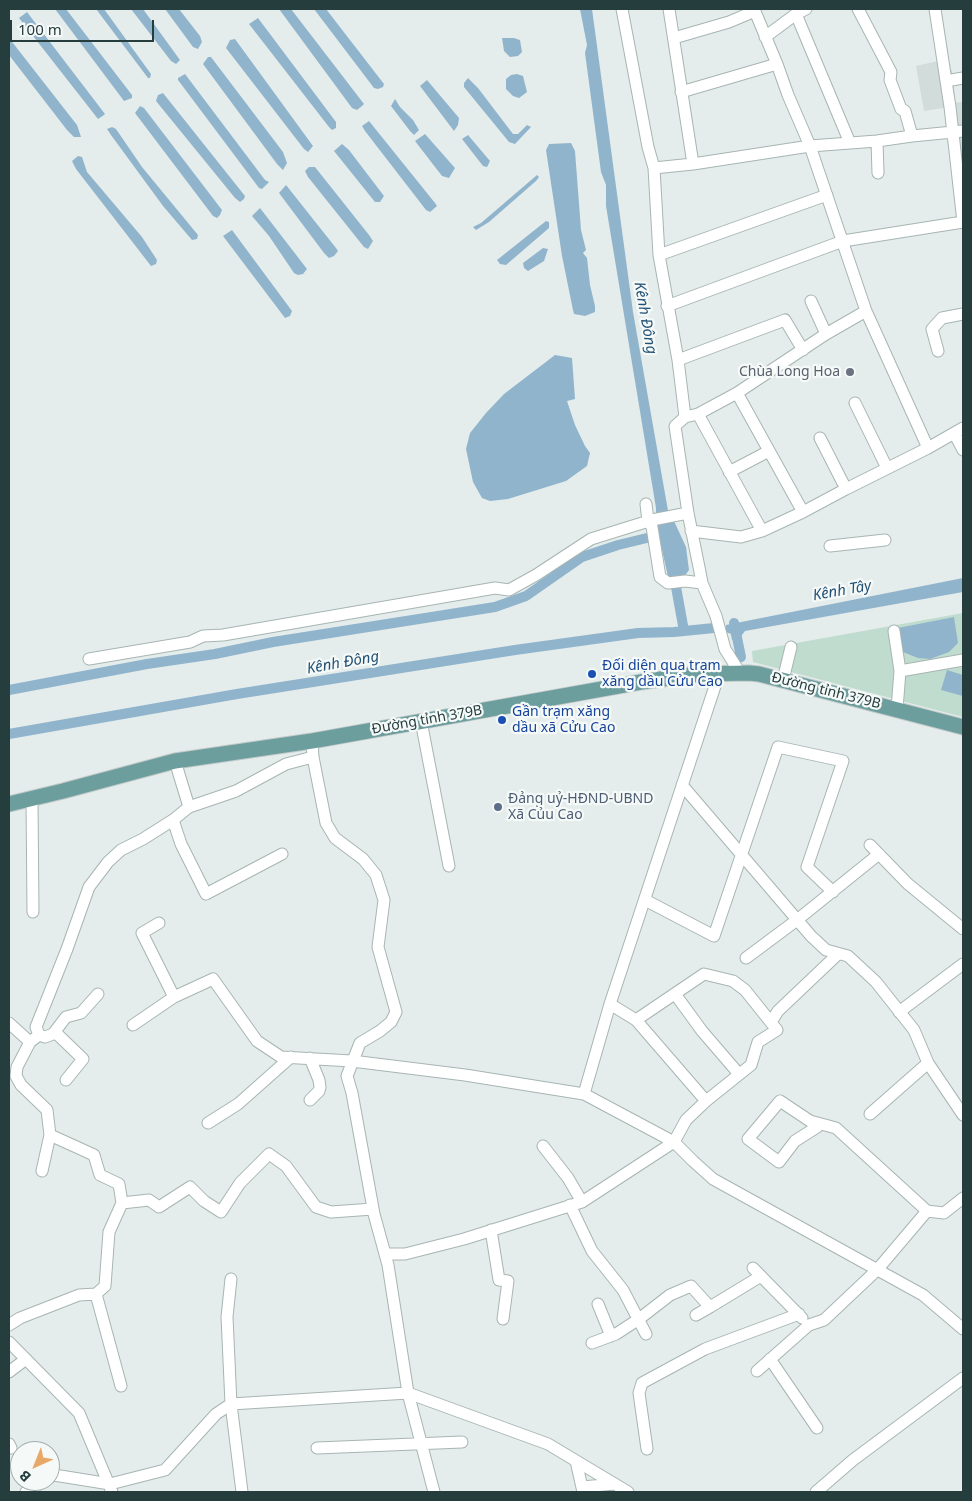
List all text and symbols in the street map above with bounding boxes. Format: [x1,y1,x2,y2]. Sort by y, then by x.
scale bar [12,10,156,42]
text: 100 m [18,19,62,39]
water label: Kênh Đông [630,280,660,356]
place label: Chùa Long Hoa [739,364,840,380]
marker: Chùa Long Hoa [844,366,856,378]
water label: Kênh Tây [811,577,873,605]
water label: Kênh Đông [305,648,381,678]
place label: Đối diện qua trạm xăng dầu Cửu Cao [602,658,723,690]
marker: Đối diện qua trạm xăng dầu Cửu Cao [586,668,598,680]
street label: Đường tỉnh 379B [770,669,882,713]
street label: Đường tỉnh 379B [370,702,484,738]
place label: Gần trạm xăng dầu xã Cửu Cao [512,704,615,736]
marker: Gần trạm xăng dầu xã Cửu Cao [496,714,508,726]
place label: Đảng uỷ-HĐND-UBND Xã Củu Cao [508,791,653,824]
marker: Đảng uỷ-HĐND-UBND Xã Củu Cao [492,801,504,813]
north arrow [10,1441,60,1491]
text: B [15,1466,35,1486]

